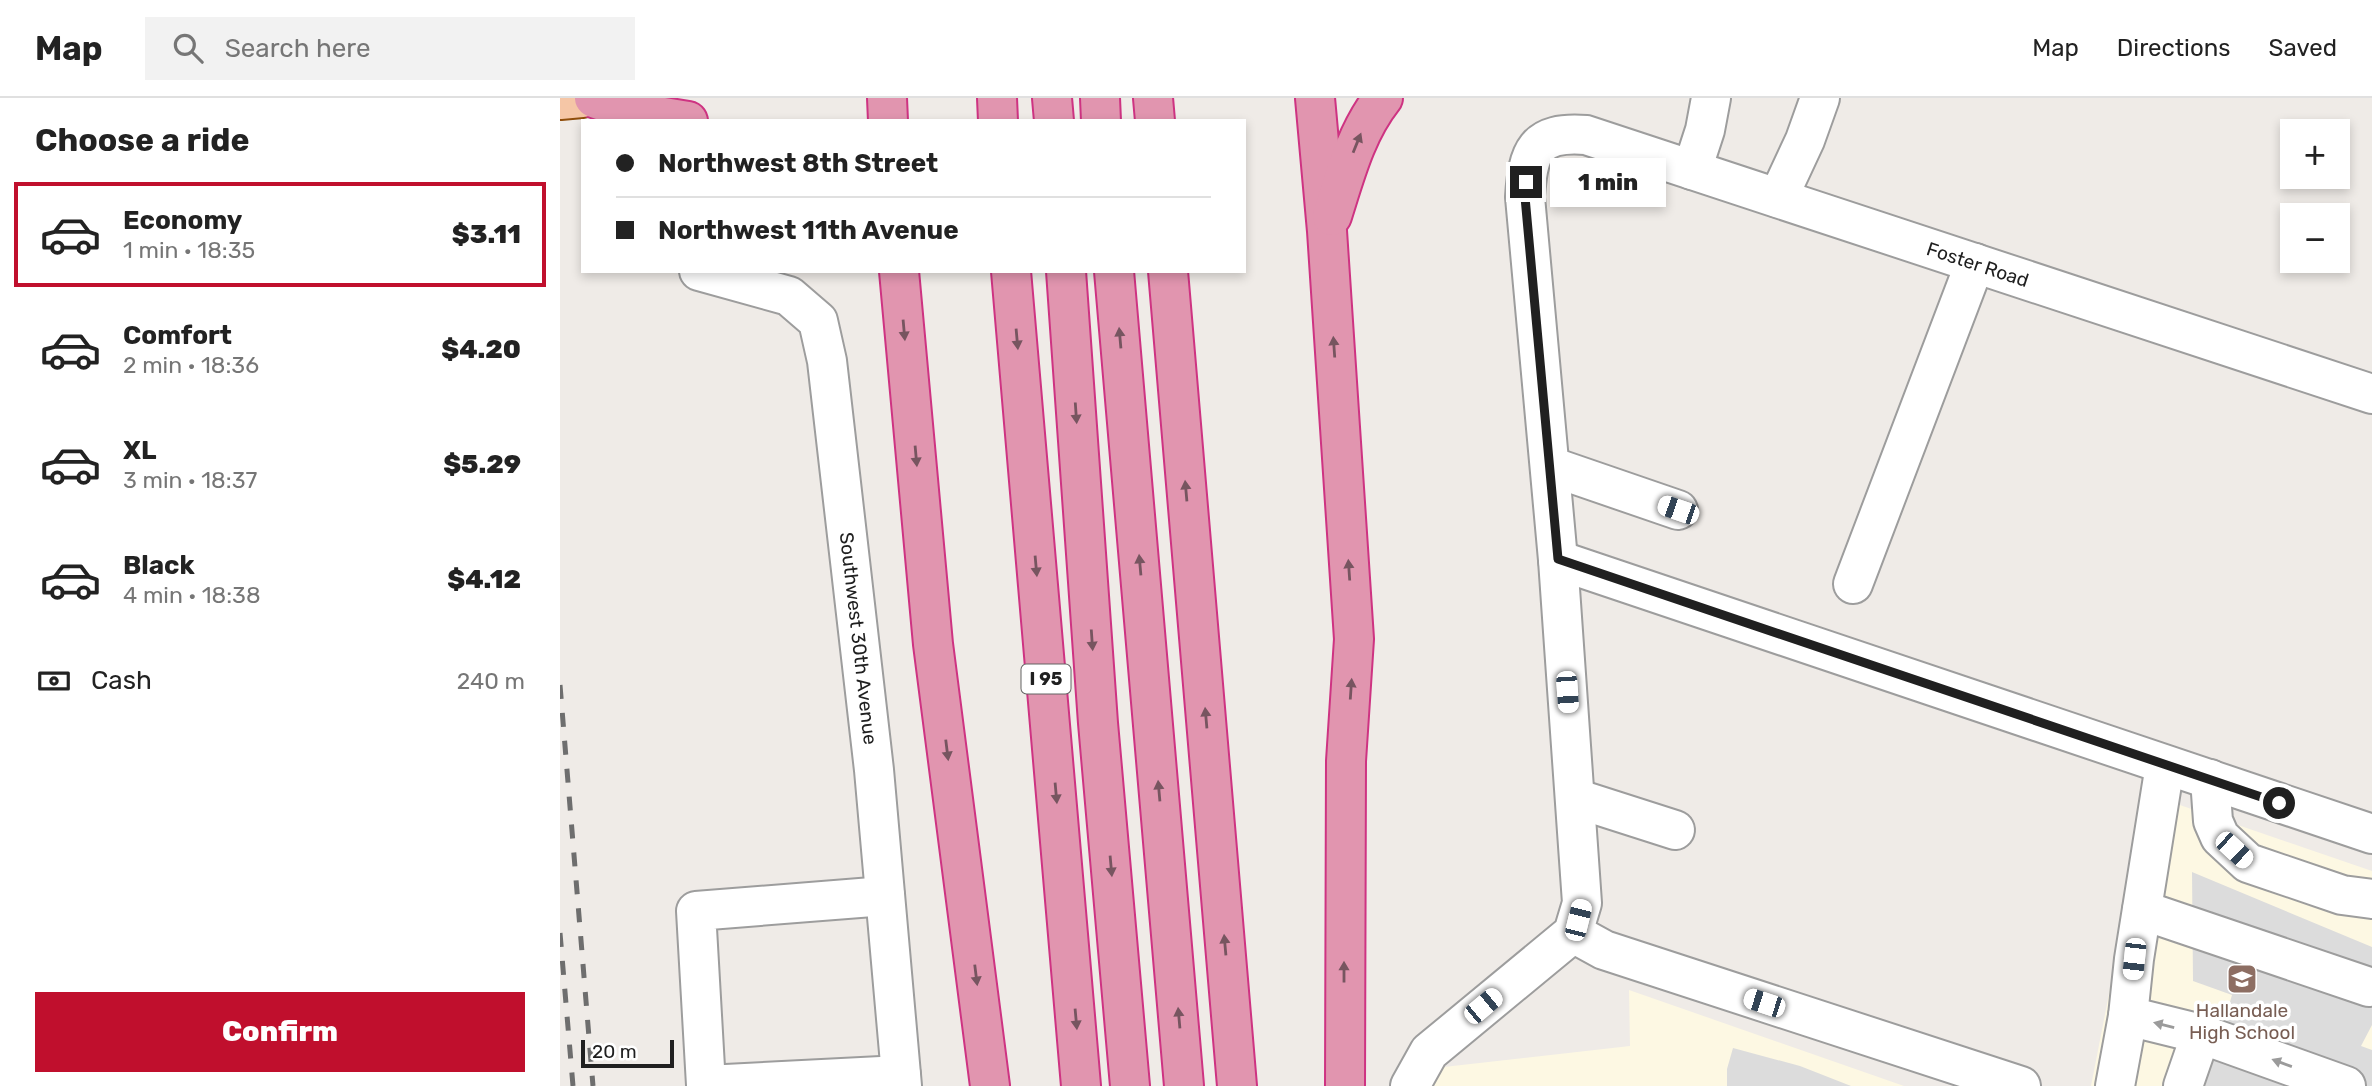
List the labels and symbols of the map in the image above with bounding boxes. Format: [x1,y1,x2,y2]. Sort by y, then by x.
one-way arrow [1352,133,1363,154]
callout: 1 min [1550,158,1666,206]
route end [1510,166,1542,198]
street label: Foster Road [1924,237,2032,292]
one-way arrow [899,319,910,341]
one-way arrow [1114,327,1125,349]
one-way arrow [1012,328,1023,350]
one-way arrow [1329,336,1340,358]
one-way arrow [1071,402,1082,424]
one-way arrow [910,445,921,467]
one-way arrow [1180,480,1191,502]
car [1655,493,1702,527]
street label: Southwest 30th Avenue [835,531,883,746]
one-way arrow [1134,553,1145,575]
one-way arrow [1031,555,1042,577]
one-way arrow [1344,559,1355,581]
one-way arrow [1087,629,1098,651]
road number: I 95 [1022,664,1070,694]
car [1556,670,1579,714]
one-way arrow [1346,678,1357,700]
one-way arrow [1200,707,1211,729]
one-way arrow [942,739,953,761]
one-way arrow [1153,780,1164,802]
one-way arrow [1051,782,1062,804]
route start [2263,787,2295,819]
car [2212,828,2257,872]
one-way arrow [1106,856,1117,878]
car [1563,897,1594,943]
one-way arrow [1219,934,1230,956]
car [2122,937,2147,981]
one-way arrow [1338,961,1350,983]
school or university icon: Hallandale High School [2225,962,2259,996]
one-way arrow [971,964,982,986]
car [1461,984,1506,1028]
car [1741,987,1788,1019]
place label: Hallandale High School [2189,999,2295,1044]
one-way arrow [1173,1007,1184,1029]
one-way arrow [1071,1008,1082,1030]
one-way arrow [2153,1019,2175,1030]
scale bar [581,1037,674,1069]
one-way arrow [2271,1057,2292,1068]

